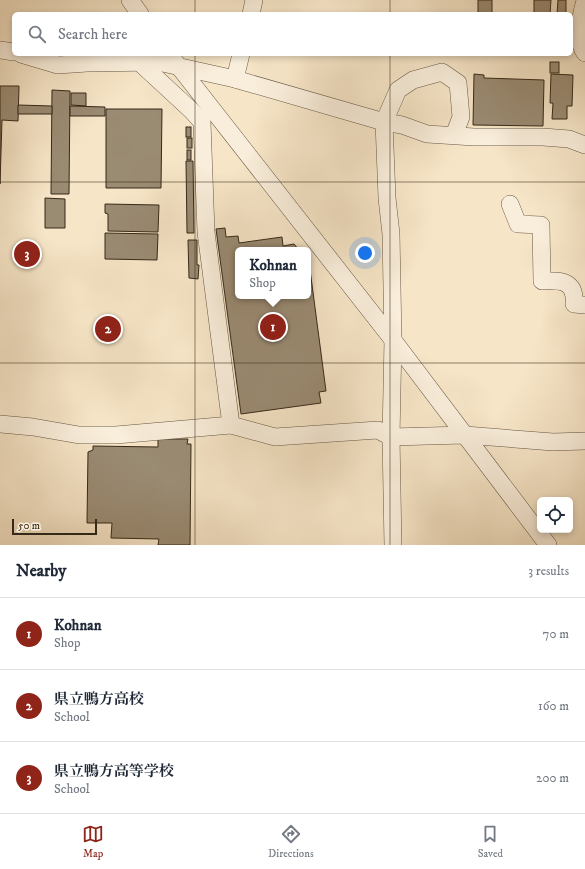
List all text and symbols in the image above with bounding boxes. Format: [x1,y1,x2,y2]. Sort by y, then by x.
search box [12,12,573,56]
icon: search [26,23,48,45]
text: Search here [58,25,127,44]
pin: 3 [14,239,40,269]
your location [355,243,375,263]
popup [235,247,311,299]
text: Kohnan [249,256,297,275]
text: Shop [249,275,276,291]
pin: 1 [260,312,286,342]
pin: 2 [95,314,121,344]
map controls [537,497,573,533]
button: locate [537,497,573,533]
scale bar [12,517,97,536]
text: 50 m [18,519,40,533]
text: Nearby [16,560,66,582]
text: 3 results [528,563,569,579]
text: Kohnan [54,616,102,635]
text: 1 [27,626,31,642]
text: 70 m [543,626,569,642]
text: Shop [54,635,80,651]
text: 県立鴨方高校 [54,690,144,709]
text: 2 [26,698,32,714]
text: 160 m [538,698,569,714]
text: School [54,709,90,725]
text: 県立鴨方高等学校 [54,762,174,781]
text: 3 [27,770,31,786]
text: 200 m [536,770,569,786]
text: School [54,781,90,797]
tab: Map [82,823,104,861]
tab: Directions [268,823,314,861]
tab: Saved [478,823,503,861]

